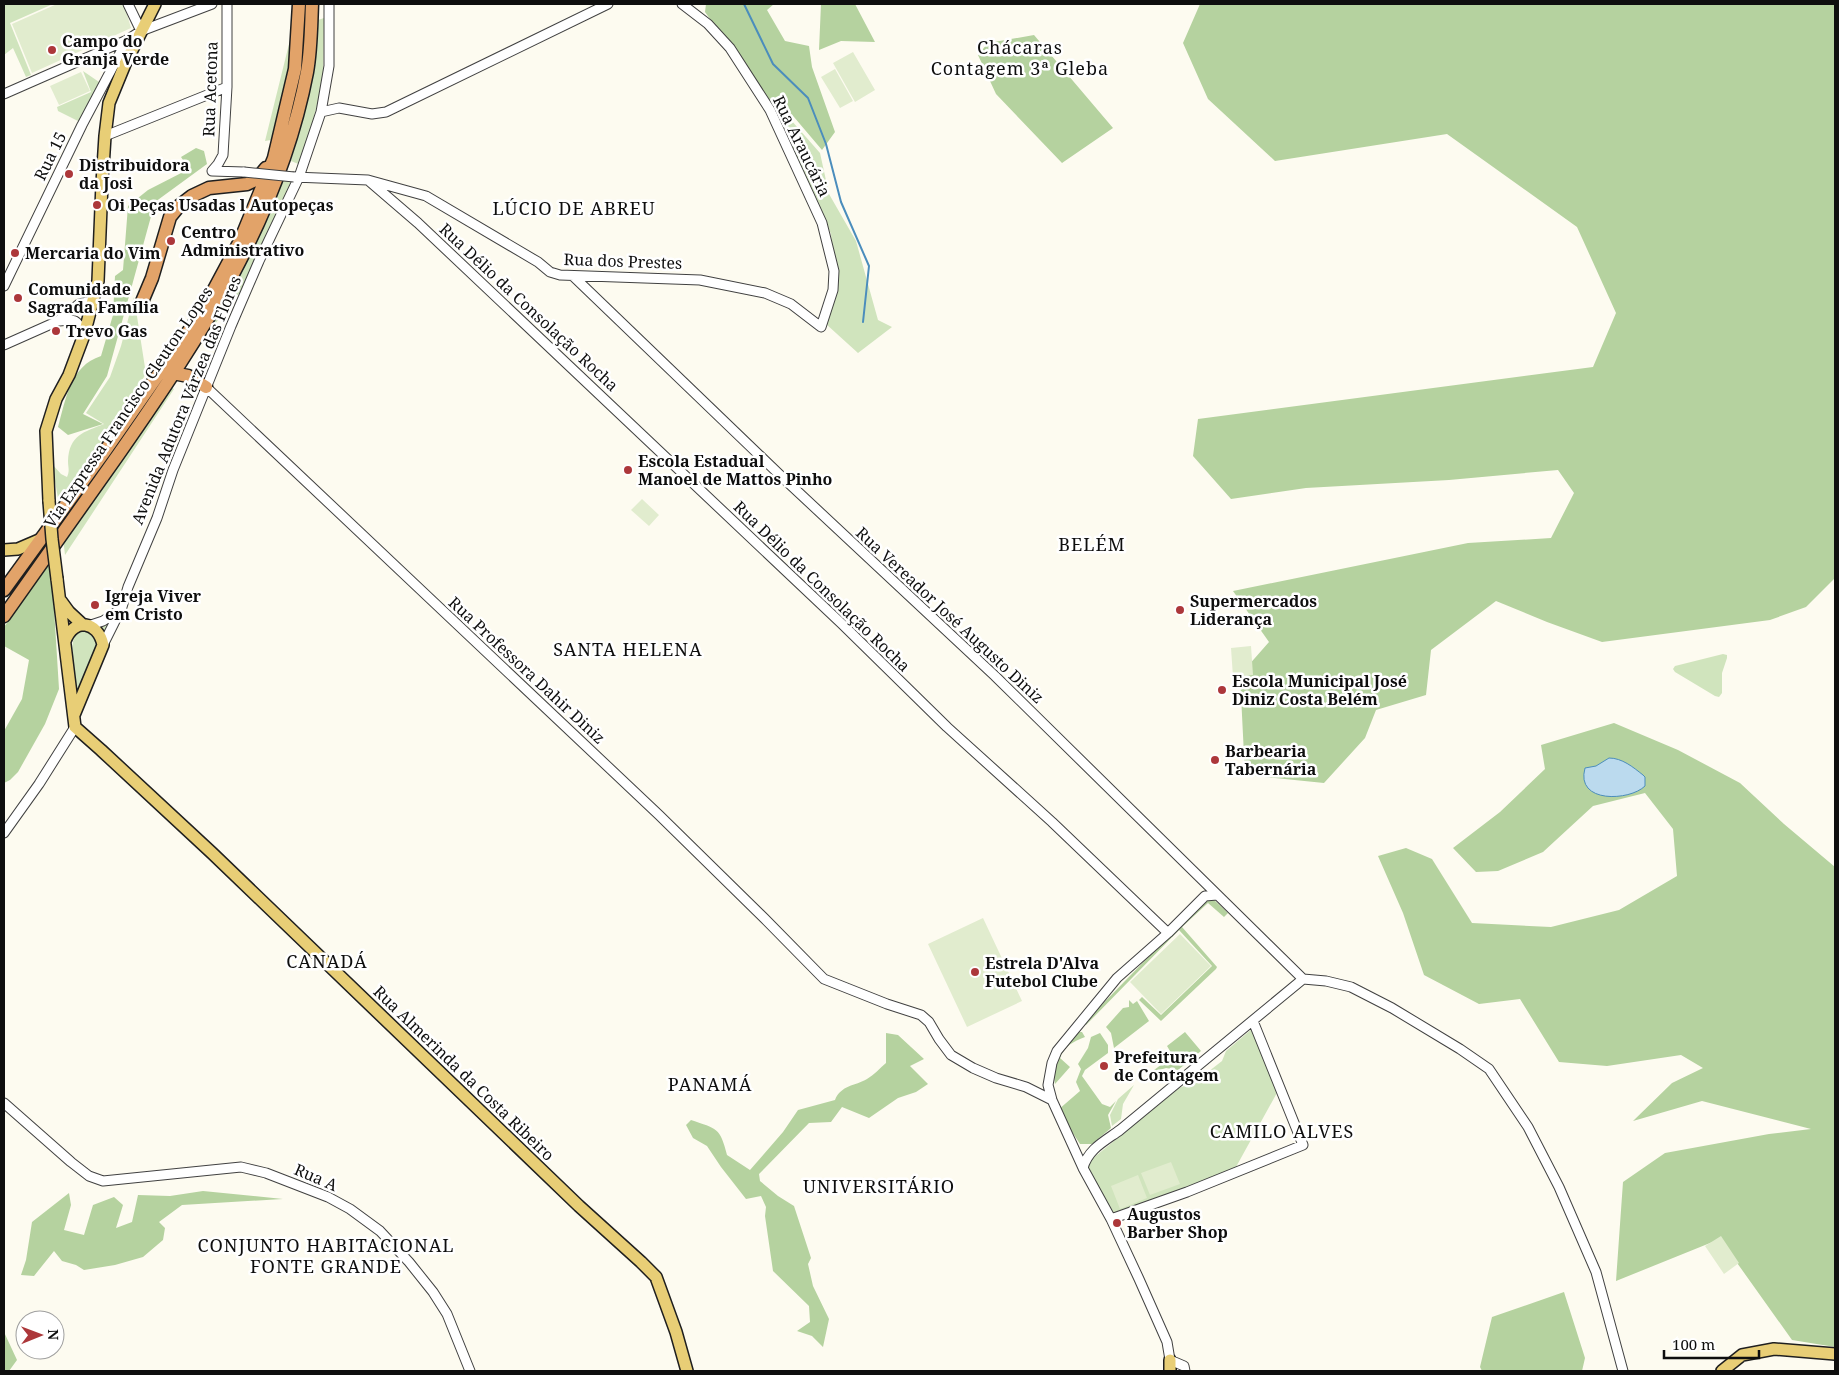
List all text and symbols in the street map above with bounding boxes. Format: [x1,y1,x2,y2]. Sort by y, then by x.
place label: Campo do Granja Verde [62,30,169,70]
district label: Chácaras Contagem 3ª Gleba [931,35,1109,80]
street label: Rua Acetona [197,41,223,137]
marker: Campo do Granja Verde [46,44,58,56]
street label: Rua Araucária [768,92,836,200]
street label: Rua 15 [29,128,71,184]
place label: Distribuidora da Josi [79,154,190,194]
marker: Distribuidora da Josi [63,168,75,180]
place label: Oi Peças Usadas l Autopeças [107,194,334,216]
district label: LÚCIO DE ABREU [492,196,656,220]
marker: Oi Peças Usadas l Autopeças [91,199,103,211]
street label: Rua Délio da Consolação Rocha [435,218,623,396]
place label: Centro Administrativo [181,221,304,261]
marker: Centro Administrativo [165,235,177,247]
place label: Mercaria do Vim [25,242,161,264]
marker: Mercaria do Vim [9,247,21,259]
street label: Rua dos Prestes [563,248,683,274]
street label: Avenida Adutora Várzea das Flores [126,272,246,528]
place label: Comunidade Sagrada Família [28,278,159,318]
street label: Via Expressa Francisco Cleuton Lopes [39,282,217,532]
marker: Comunidade Sagrada Família [12,292,24,304]
place label: Trevo Gas [66,320,148,342]
marker: Trevo Gas [50,325,62,337]
place label: Escola Estadual Manoel de Mattos Pinho [638,450,833,490]
marker: Escola Estadual Manoel de Mattos Pinho [622,464,634,476]
street label: Rua Délio da Consolação Rocha [729,496,915,676]
street label: Rua Vereador José Augusto Diniz [851,522,1049,708]
district label: BELÉM [1058,532,1126,556]
place label: Igreja Viver em Cristo [105,585,202,625]
place label: Supermercados Liderança [1190,590,1317,630]
street label: Rua Professora Dahir Diniz [444,591,610,749]
marker: Igreja Viver em Cristo [89,599,101,611]
marker: Supermercados Liderança [1174,604,1186,616]
district label: SANTA HELENA [553,637,703,661]
place label: Escola Municipal José Diniz Costa Belém [1232,670,1407,710]
marker: Escola Municipal José Diniz Costa Belém [1216,684,1228,696]
place label: Barbearia Tabernária [1225,740,1317,780]
marker: Barbearia Tabernária [1209,754,1221,766]
district label: CANADÁ [286,949,368,973]
place label: Estrela D'Alva Futebol Clube [985,952,1100,992]
marker: Estrela D'Alva Futebol Clube [969,966,981,978]
street label: Rua Almerinda da Costa Ribeiro [369,980,559,1166]
place label: Prefeitura de Contagem [1114,1046,1219,1086]
marker: Prefeitura de Contagem [1098,1060,1110,1072]
district label: PANAMÁ [668,1072,752,1096]
district label: CAMILO ALVES [1210,1119,1354,1143]
street label: Rua A [291,1158,342,1196]
district label: UNIVERSITÁRIO [803,1174,955,1198]
place label: Augustos Barber Shop [1127,1203,1228,1243]
marker: Augustos Barber Shop [1111,1217,1123,1229]
district label: CONJUNTO HABITACIONAL FONTE GRANDE [197,1233,455,1278]
north arrow [15,1310,65,1360]
scale bar [1664,1328,1759,1360]
text: N [44,1329,63,1340]
text: 100 m [1672,1334,1715,1354]

